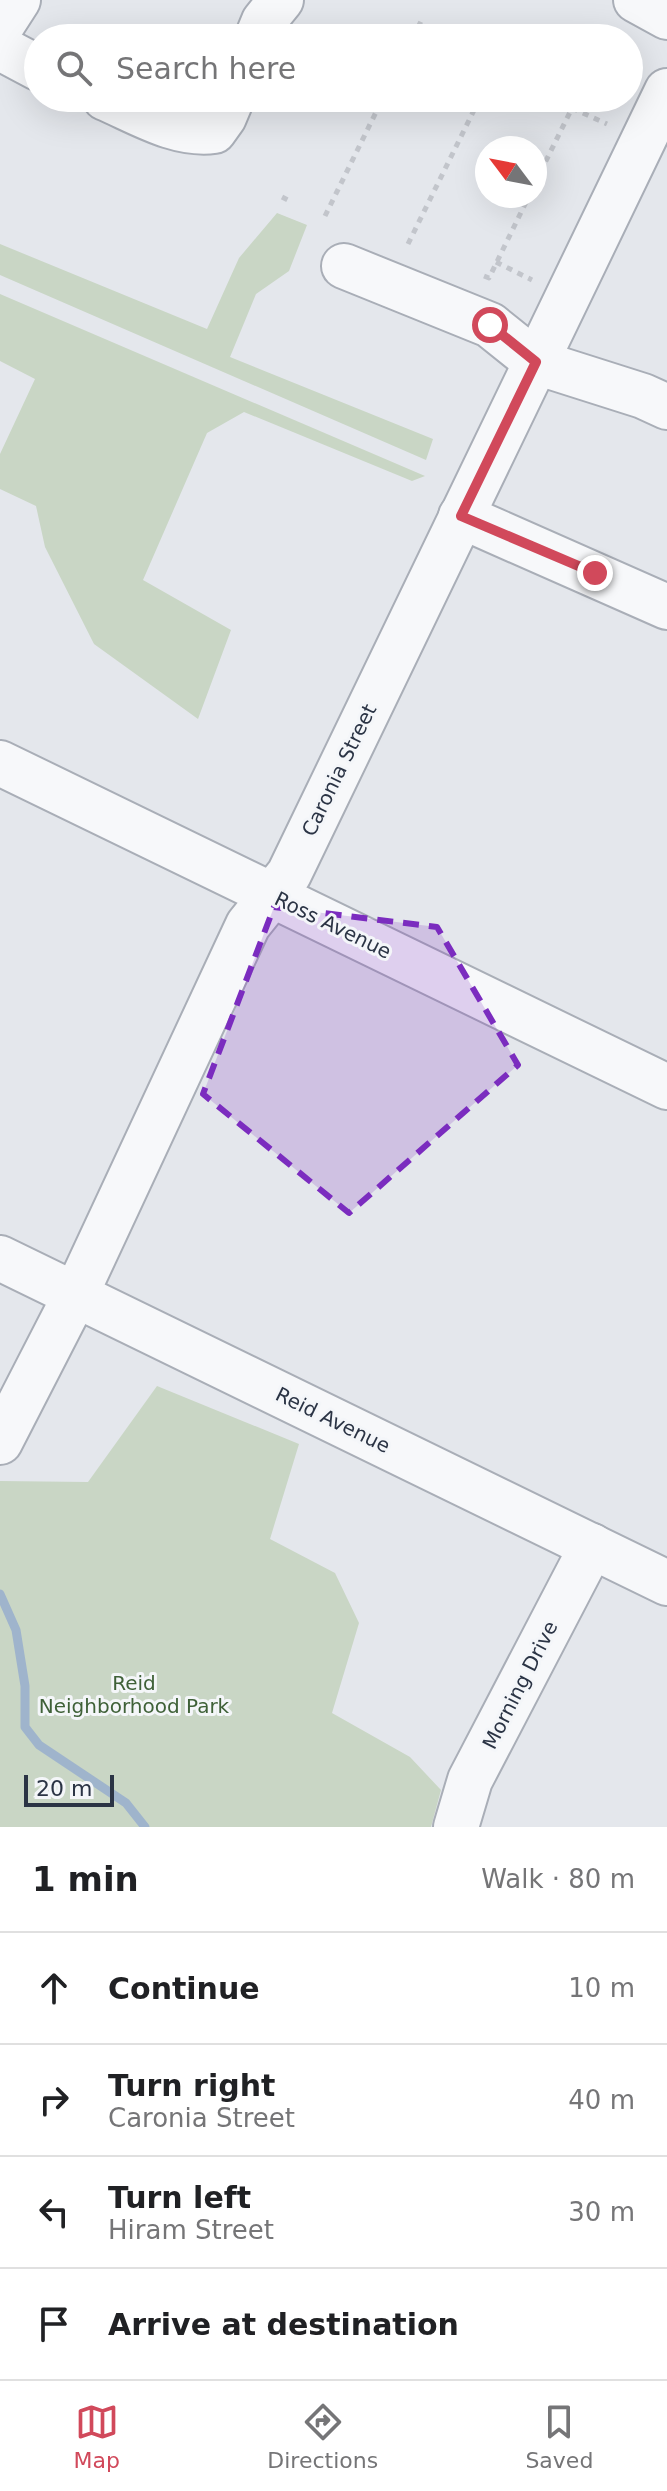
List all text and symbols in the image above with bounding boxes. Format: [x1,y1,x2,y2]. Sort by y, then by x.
search box [24,24,643,112]
icon: search [52,46,96,90]
text: Search here [116,51,296,86]
north arrow [475,136,547,208]
route start [472,307,508,343]
route end [577,555,613,591]
street label: Caronia Street [297,700,381,840]
street label: Ross Avenue [271,886,395,964]
street label: Reid Avenue [272,1382,394,1458]
street label: Morning Drive [477,1617,563,1753]
park label: Reid Neighborhood Park [39,1671,230,1718]
scale bar [24,1771,114,1807]
text: 20 m [36,1776,92,1801]
text: 1 min [32,1859,139,1899]
text: Walk · 80 m [481,1864,635,1894]
icon: ahead [32,1966,76,2010]
text: Continue [108,1971,260,2006]
text: 10 m [568,1973,635,2003]
text: Turn right [108,2068,275,2103]
icon: right [32,2078,76,2122]
text: 40 m [568,2085,635,2115]
text: Caronia Street [108,2103,295,2133]
text: Turn left [108,2180,251,2215]
icon: left [32,2190,76,2234]
text: 30 m [568,2197,635,2227]
text: Hiram Street [108,2215,274,2245]
icon: arrive [32,2302,76,2346]
text: Arrive at destination [108,2307,459,2342]
tab: Map [74,2400,120,2473]
tab: Directions [267,2400,378,2473]
tab: Saved [525,2400,593,2473]

